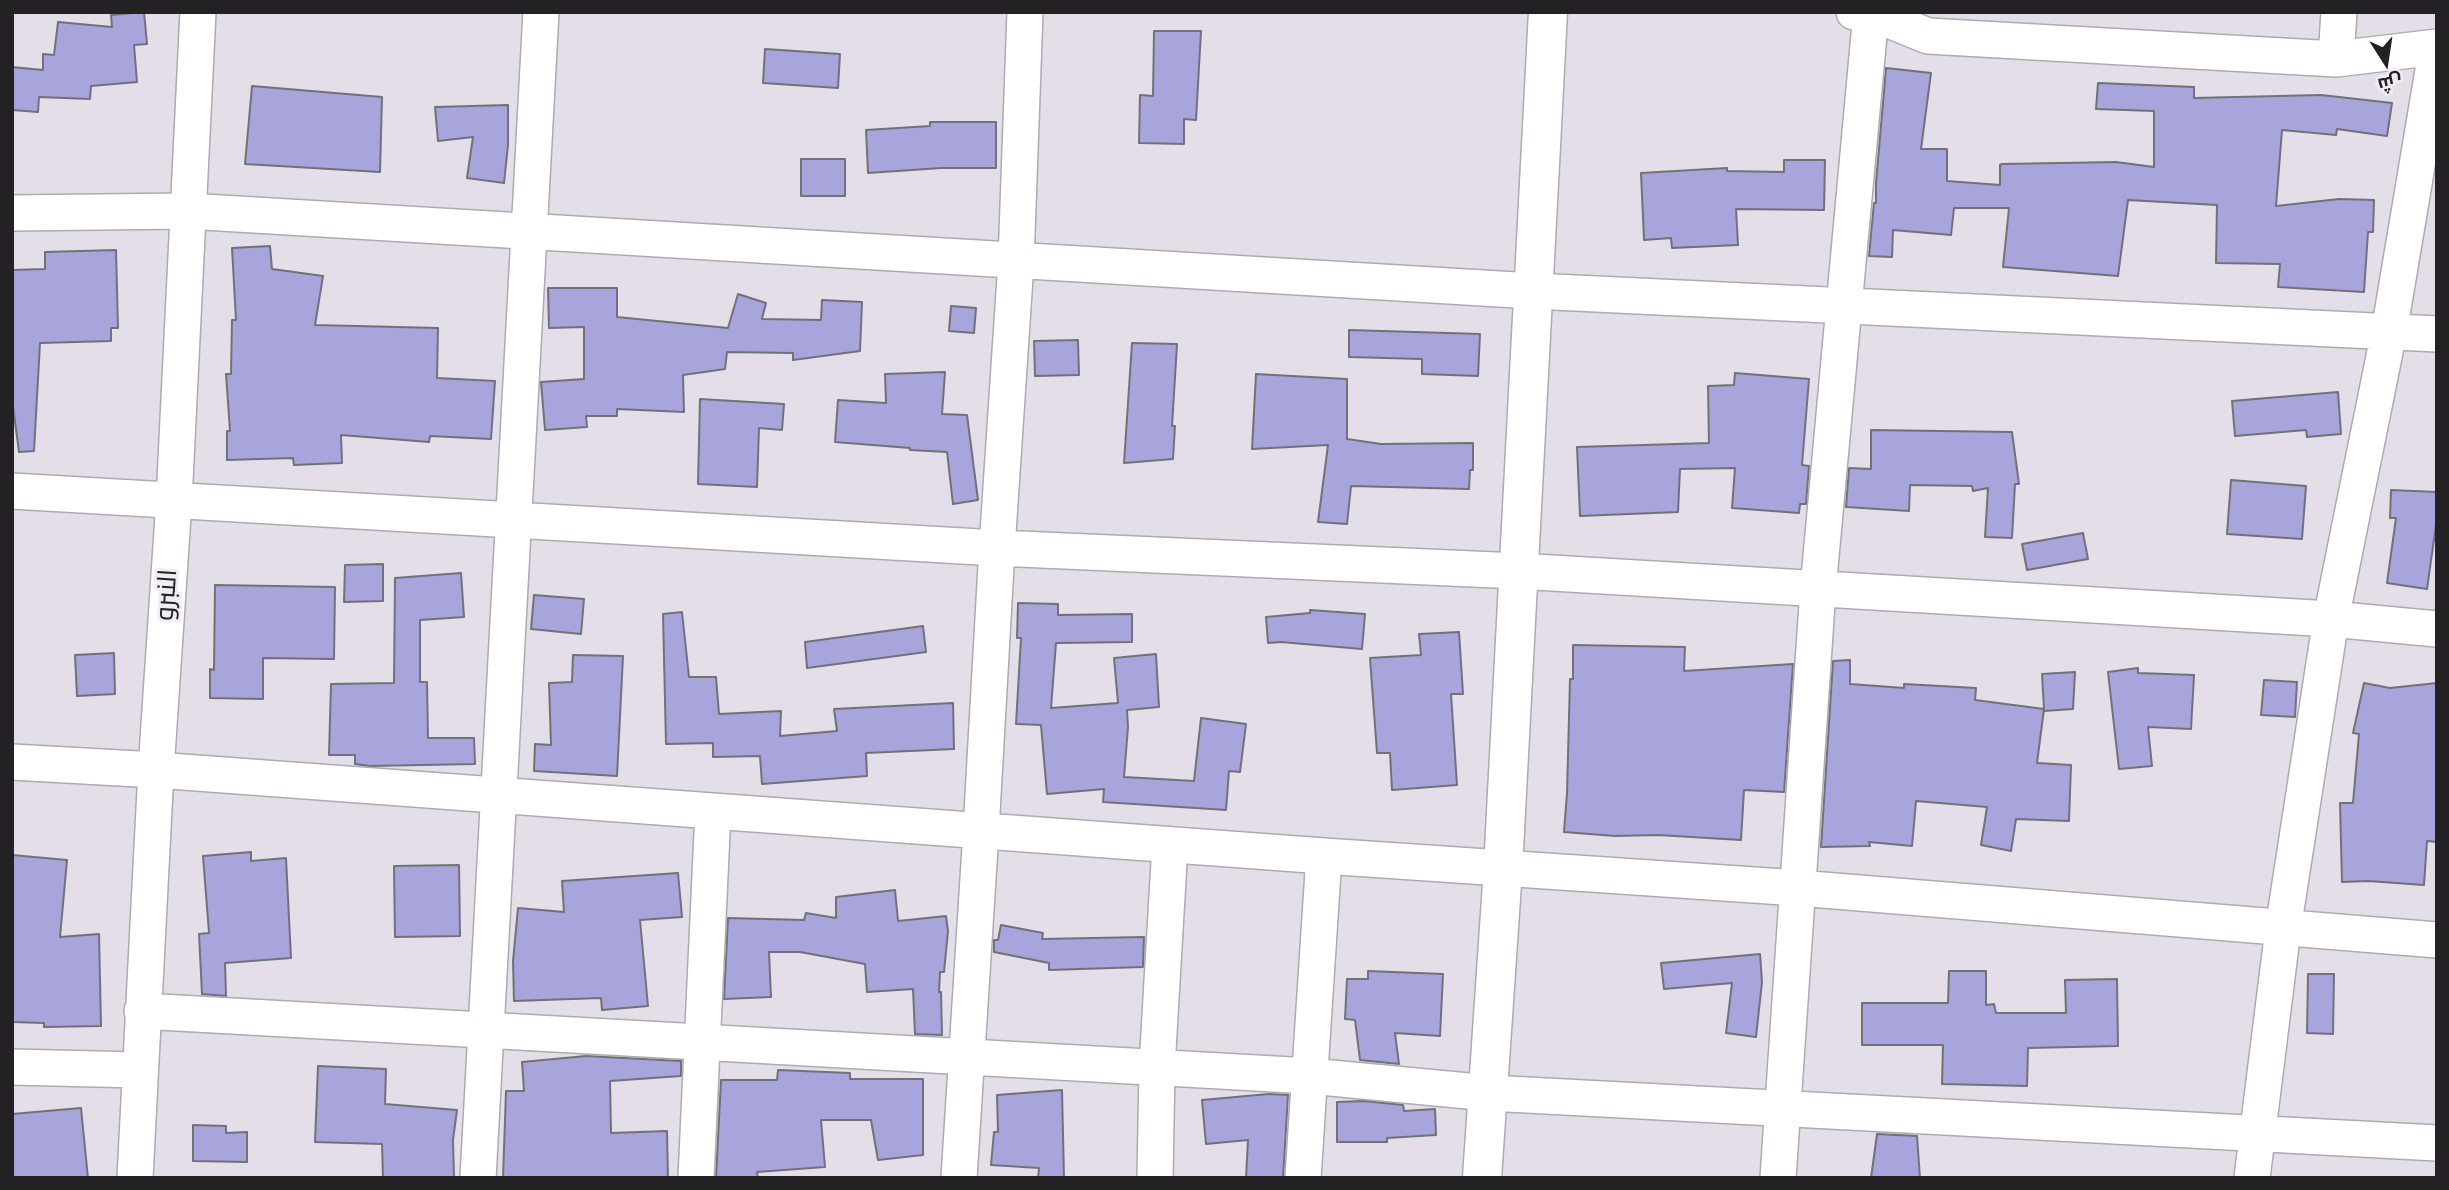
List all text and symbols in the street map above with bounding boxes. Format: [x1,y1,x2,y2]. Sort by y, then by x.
north arrow [2351,28,2421,98]
text: ش [2376,67,2405,101]
street label: النبرو [151,568,185,622]

